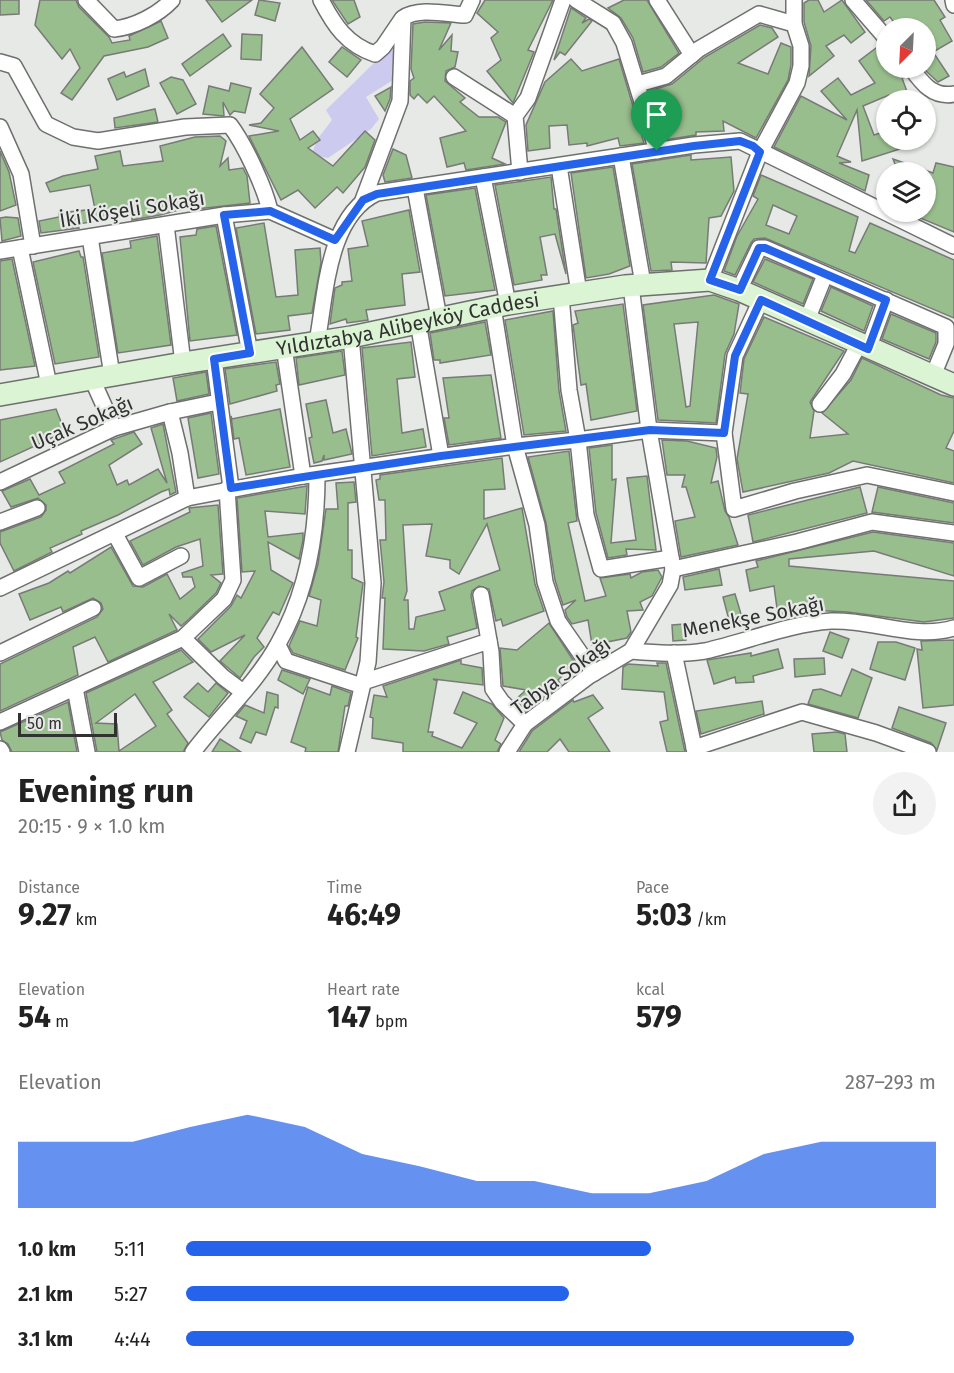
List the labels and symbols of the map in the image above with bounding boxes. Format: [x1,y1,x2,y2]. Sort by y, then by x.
north arrow [876,18,936,78]
pin [631,89,682,151]
street label: İki Köşeli Sokağı [58,186,206,233]
street label: Yıldıztabya Alibeyköy Caddesi [275,287,541,360]
street label: Uçak Sokağı [27,391,137,456]
street label: Menekşe Sokağı [680,591,826,643]
street label: Tabya Sokağı [507,632,615,720]
scale bar [18,710,117,738]

